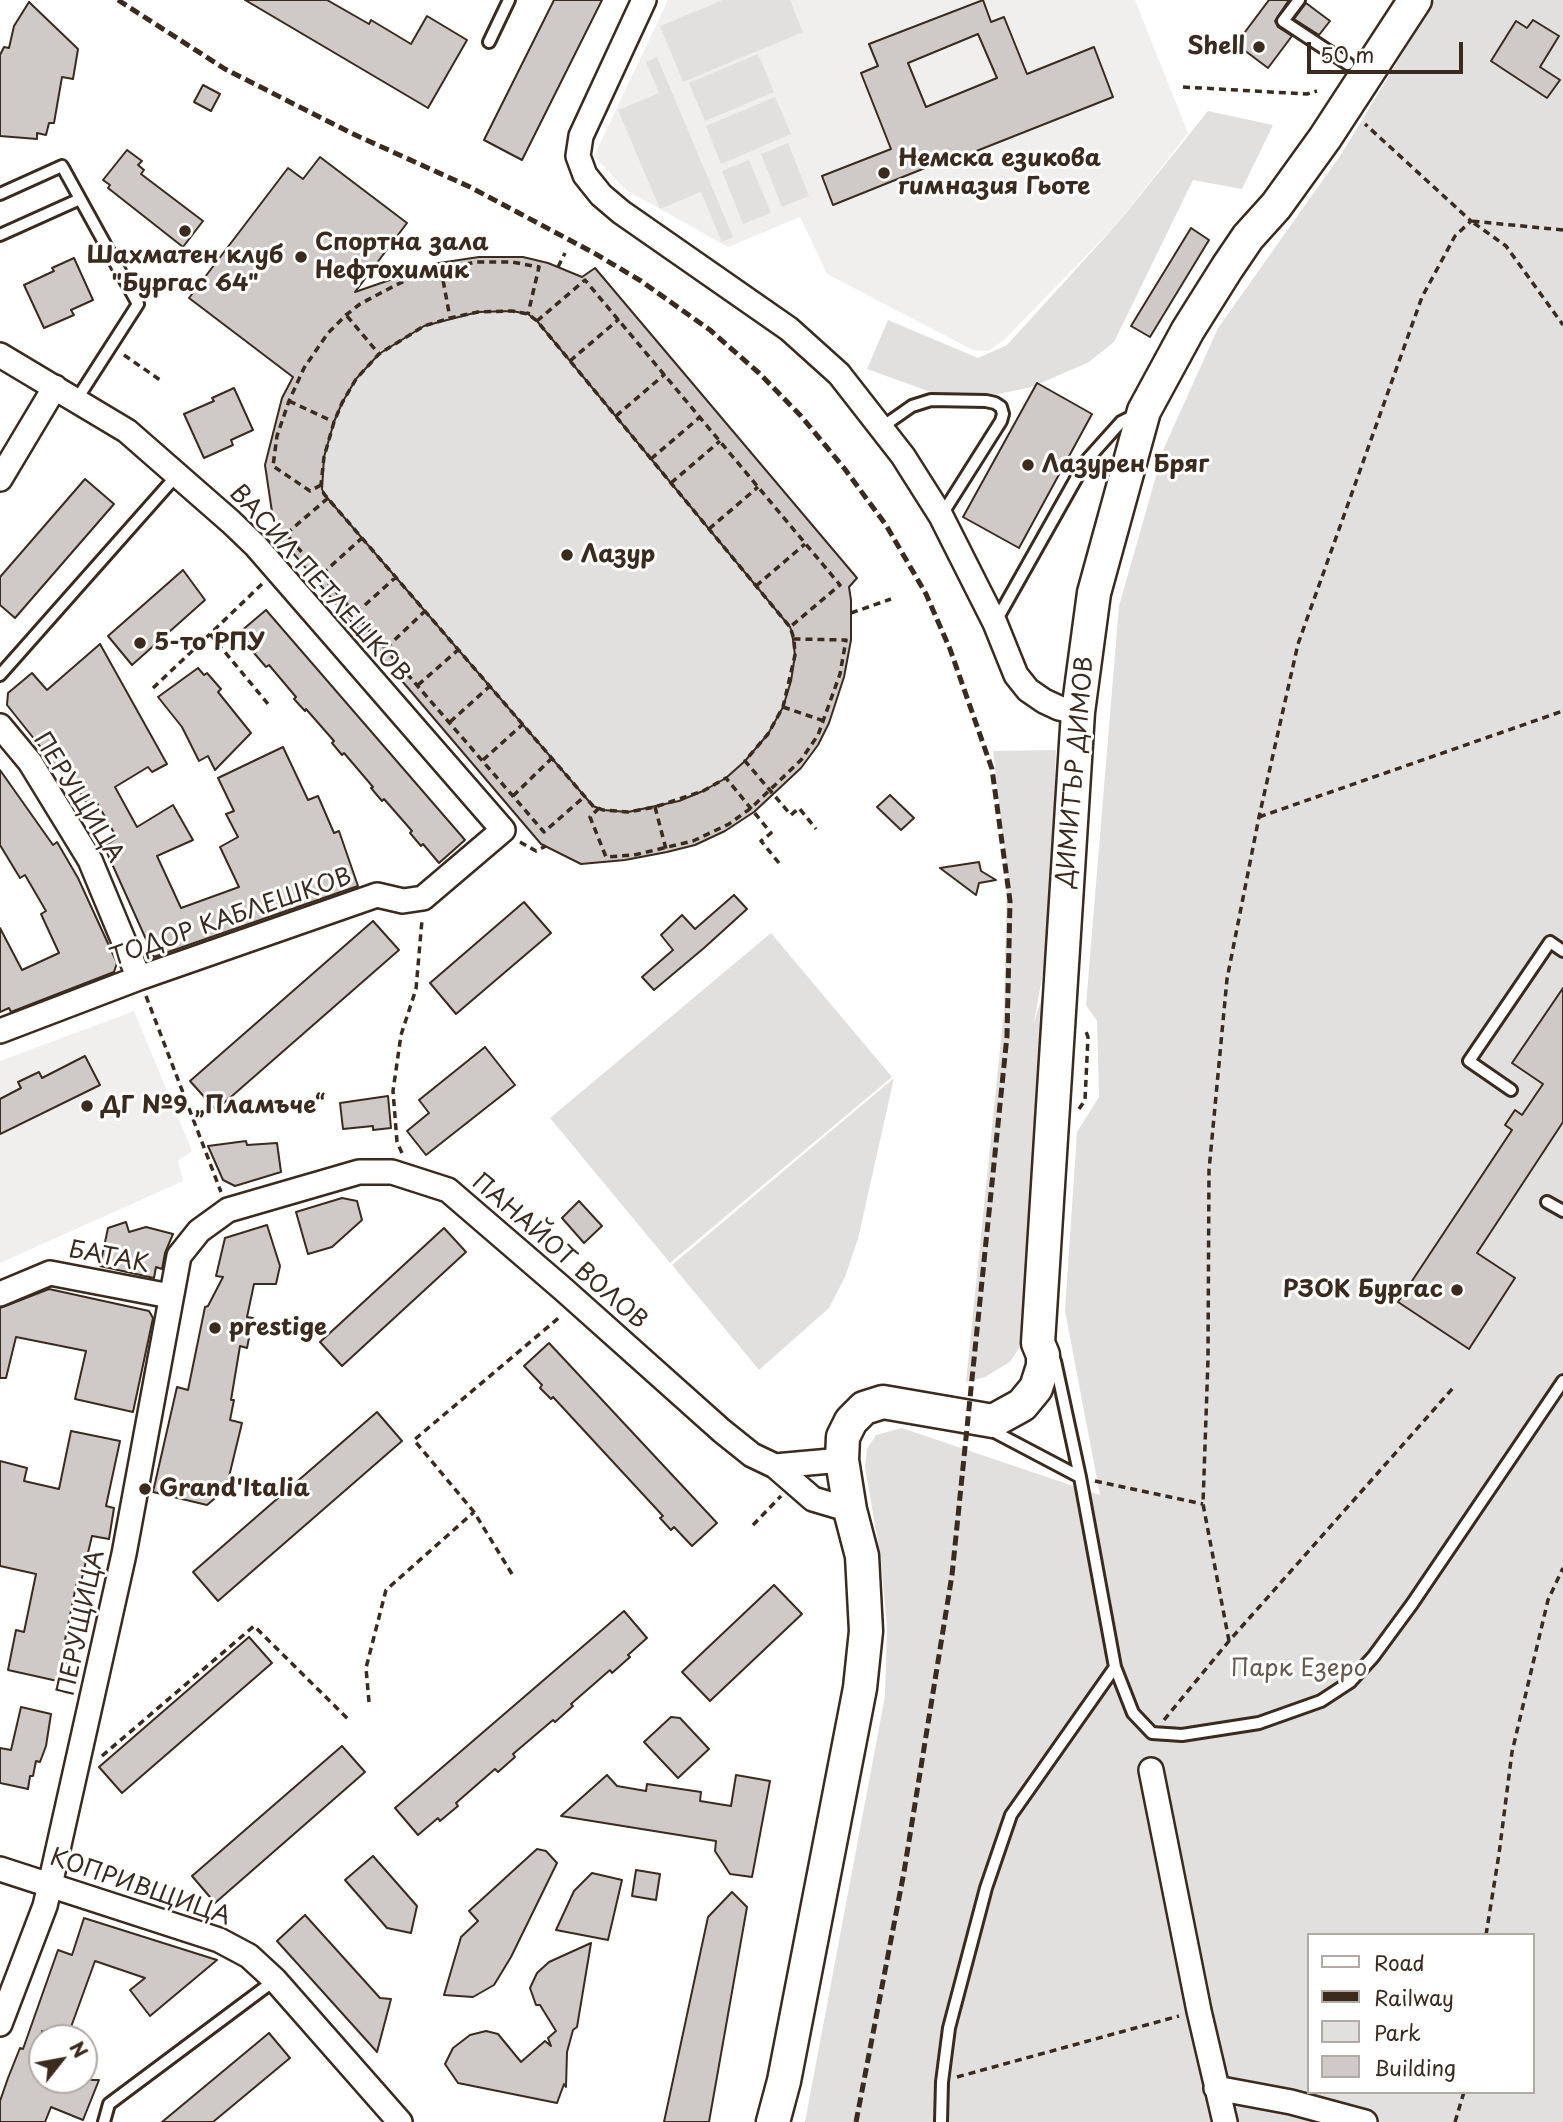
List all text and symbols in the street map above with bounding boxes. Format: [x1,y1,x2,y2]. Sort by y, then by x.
scale bar [1311,28,1467,72]
place label: Shell [1187,33,1245,61]
text: 50 m [1320,38,1374,70]
marker: Shell [1251,39,1267,55]
place label: Немска езикова гимназия Гьоте [898,145,1101,201]
marker: Немска езикова гимназия Гьоте [876,165,892,181]
marker: Шахматен клуб "Бургас 64" [177,223,193,239]
place label: Спортна зала Нефтохимик [315,229,489,285]
place label: Шахматен клуб "Бургас 64" [87,242,283,298]
marker: Спортна зала Нефтохимик [293,249,309,265]
place label: Лазурен Бряг [1042,451,1209,479]
marker: Лазурен Бряг [1020,457,1036,473]
street label: ВАСИЛ ПЕТЛЕШКОВ [223,479,415,689]
place label: Лазур [581,541,655,569]
marker: Лазур [559,547,575,563]
place label: 5-то РПУ [154,629,264,657]
marker: 5-то РПУ [132,635,148,651]
street label: ДИМИТЪР ДИМОВ [1052,655,1100,889]
street label: ПЕРУЩИЦА [27,728,129,868]
street label: ТОДОР КАБЛЕШКОВ [106,863,356,973]
place label: ДГ №9 „Пламъче“ [101,1092,325,1120]
marker: ДГ №9 „Пламъче“ [79,1098,95,1114]
street label: ПАНАЙОТ ВОЛОВ [466,1168,652,1336]
street label: БАТАК [66,1236,152,1280]
place label: РЗОК Бургас [1283,1276,1443,1304]
marker: РЗОК Бургас [1449,1282,1465,1298]
place label: prestige [229,1314,327,1342]
marker: prestige [207,1320,223,1336]
place label: Grand'Italia [159,1475,310,1503]
marker: Grand'Italia [137,1481,153,1497]
street label: ПЕРУЩИЦА [53,1548,111,1698]
park label: Парк Езеро [1231,1655,1367,1683]
street label: КОПРИВЩИЦА [46,1844,234,1932]
legend [1308,1933,1535,2094]
text: Road [1374,1946,1425,1978]
text: Railway [1374,1981,1454,2013]
text: Park [1374,2016,1421,2048]
north arrow [28,2024,98,2094]
text: N [63,2036,95,2063]
text: Building [1374,2051,1456,2083]

